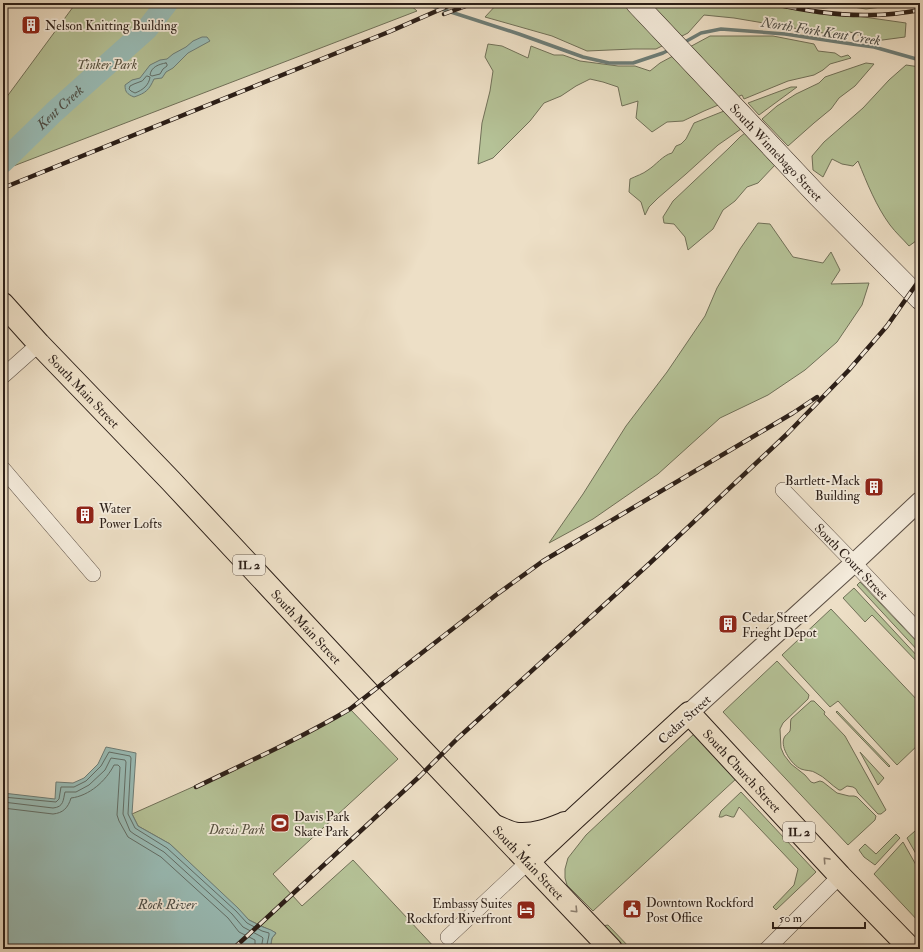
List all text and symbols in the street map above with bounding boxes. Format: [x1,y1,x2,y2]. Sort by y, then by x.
building icon: Nelson Knitting Building [20,14,42,36]
water label: North Fork Kent Creek [759,14,882,49]
place label: Nelson Knitting Building [45,18,178,34]
park label: Tinker Park [77,57,137,73]
water label: Kent Creek [32,82,87,134]
street label: South Winnebago Street [726,101,826,205]
street label: South Main Street [44,351,123,432]
place label: Bartlett-Mack Building [785,473,861,504]
building icon: Bartlett-Mack Building [863,476,885,498]
place label: Water Power Lofts [98,501,163,532]
building icon: Water Power Lofts [74,504,96,526]
street label: South Court Street [811,520,891,603]
road number: IL 2 [233,555,265,575]
street label: South Main Street [267,587,344,668]
place label: Cedar Street Frieght Depot [742,610,817,642]
building icon: Cedar Street Frieght Depot [717,613,739,635]
street label: Cedar Street [655,692,714,748]
street label: South Church Street [699,726,784,816]
place label: Davis Park Skate Park [294,809,350,840]
sports icon: Davis Park Skate Park [269,812,291,834]
park label: Davis Park [208,822,265,838]
road number: IL 2 [783,822,815,842]
street label: South Main Street [489,823,567,903]
one-way arrow [823,857,831,865]
place label: Downtown Rockford Post Office [646,895,754,926]
water label: Rock River [137,896,197,913]
place label: Embassy Suites Rockford Riverfront [406,896,513,927]
public building icon: Downtown Rockford Post Office [621,898,643,920]
hotel icon: Embassy Suites Rockford Riverfront [515,899,537,921]
scale bar [773,904,865,930]
one-way arrow [570,905,578,913]
text: 50 m [779,911,803,926]

